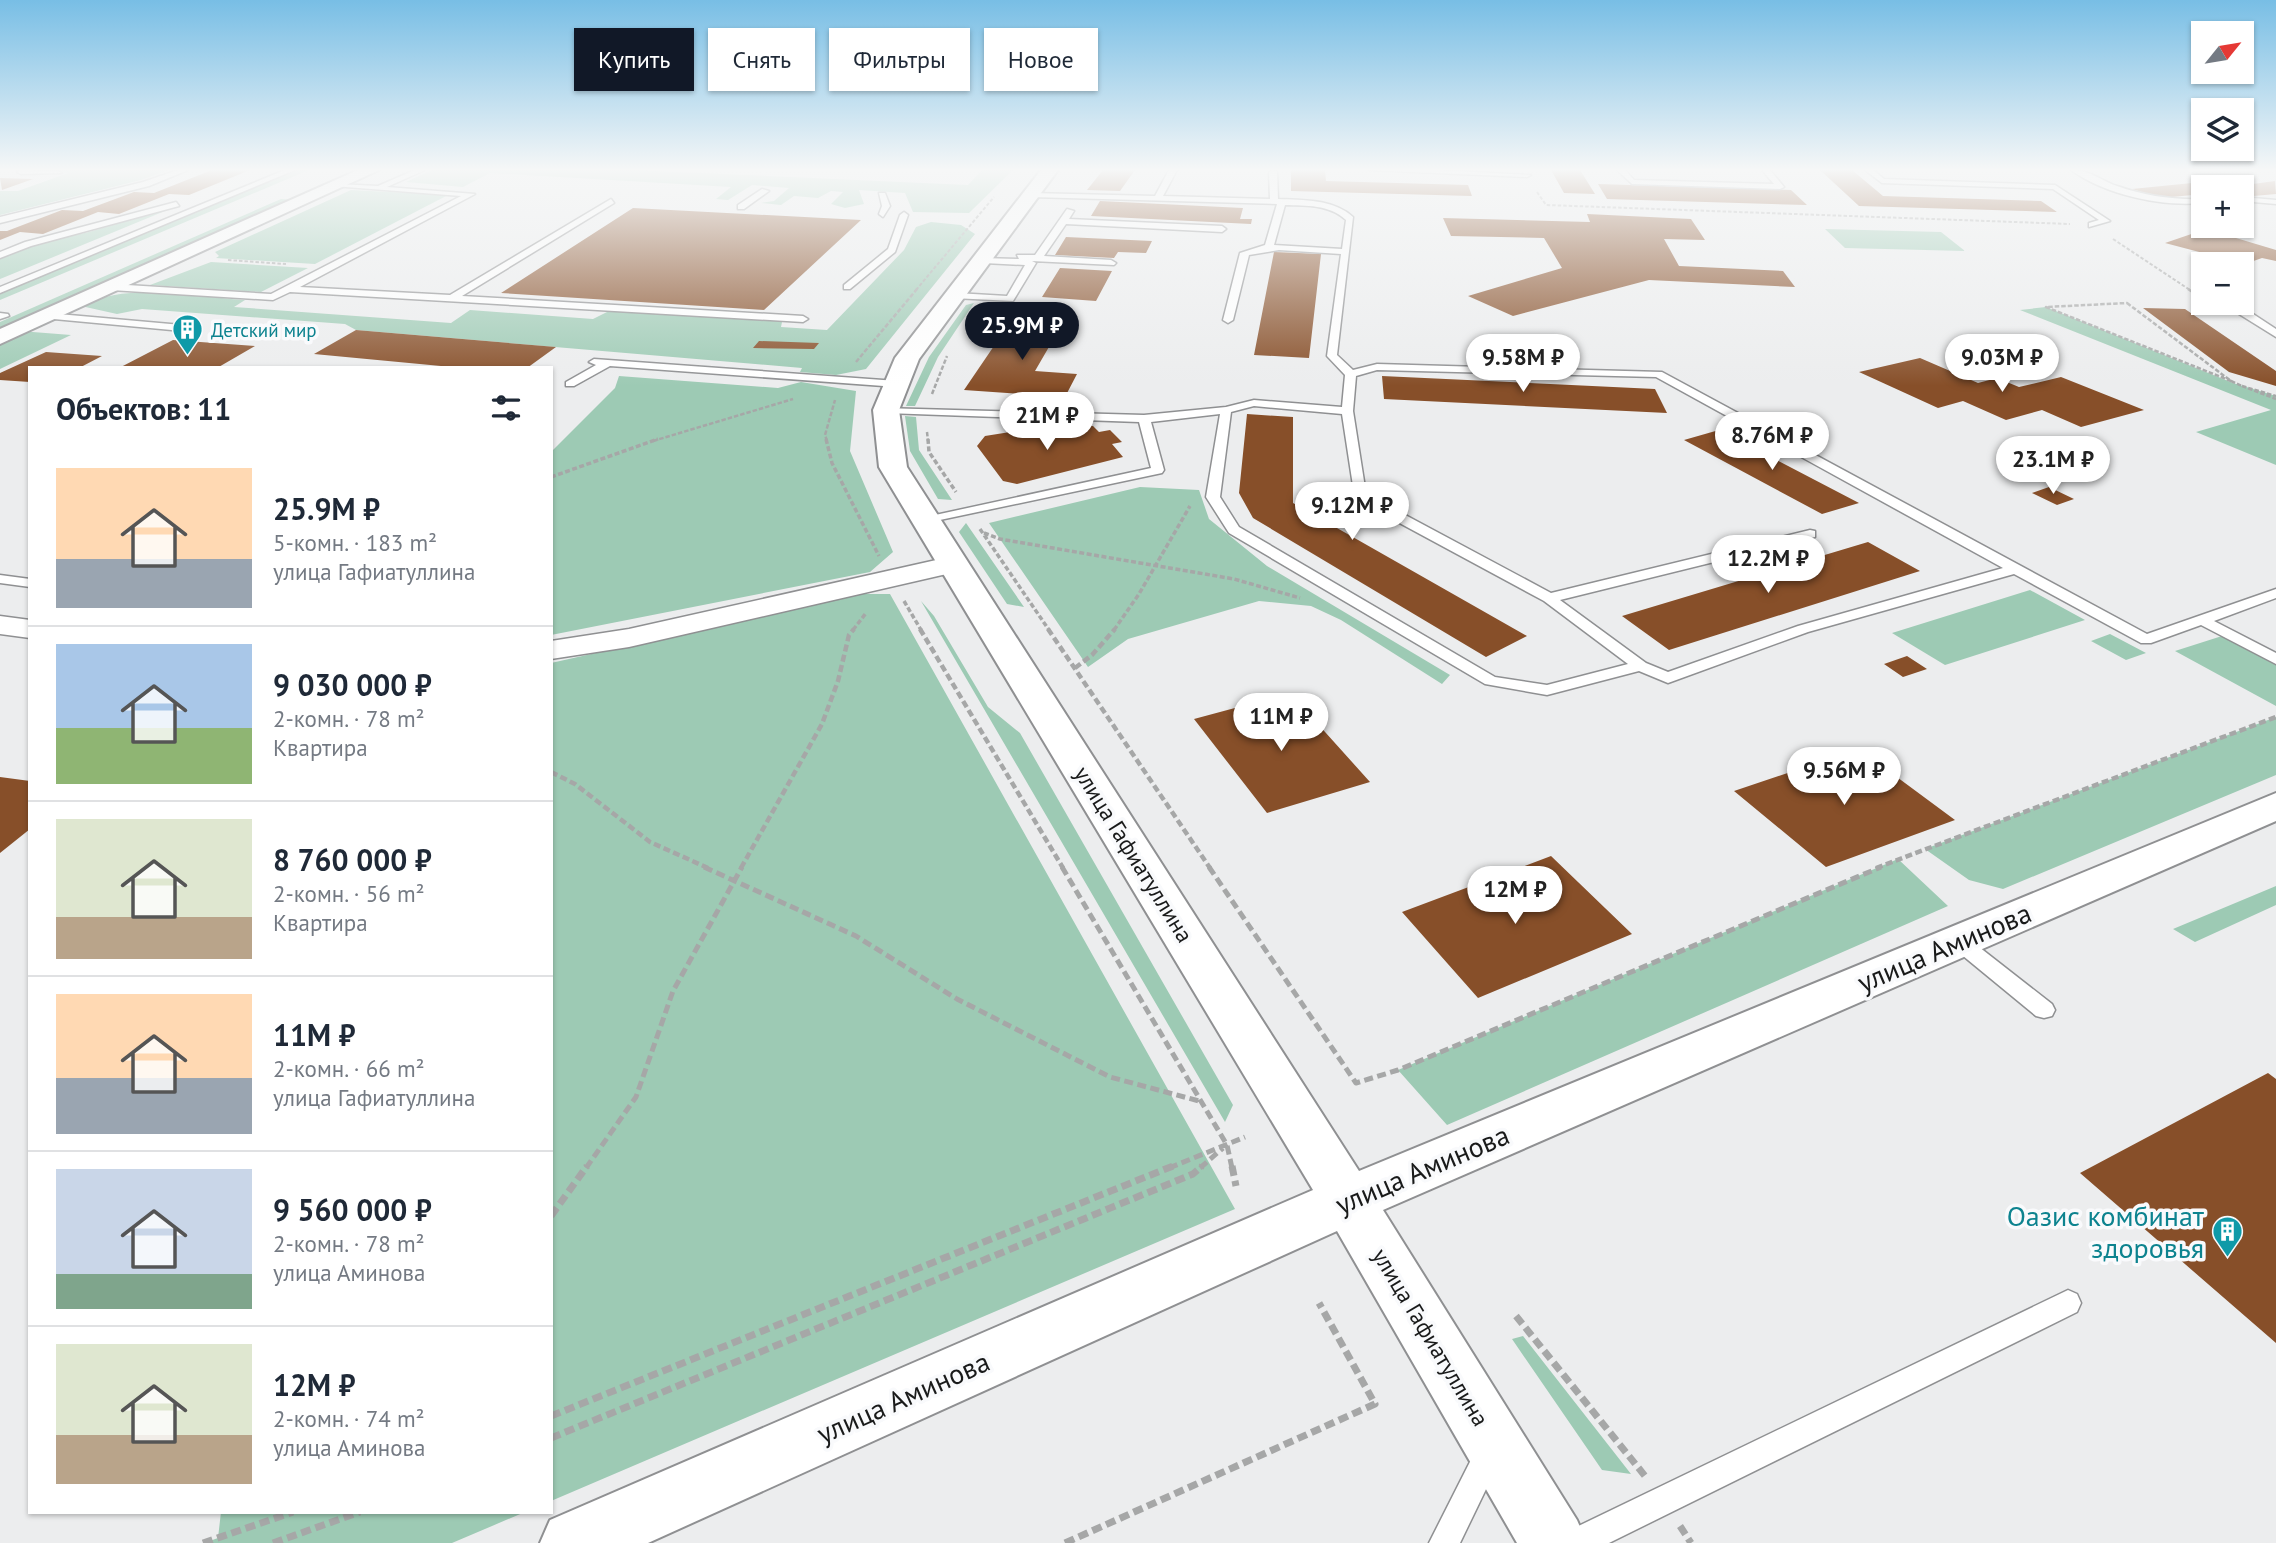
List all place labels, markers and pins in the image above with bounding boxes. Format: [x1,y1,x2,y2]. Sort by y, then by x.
pin: 25.9M ₽ [957,302,1087,362]
building icon: Детский мир [171,313,205,357]
place label: Детский мир [211,318,317,342]
pin: 9.58M ₽ [1458,334,1588,394]
pin: 9.03M ₽ [1937,334,2067,394]
pin: 21M ₽ [998,392,1096,452]
pin: 8.76M ₽ [1707,412,1837,472]
pin: 23.1M ₽ [1988,436,2118,496]
pin: 9.12M ₽ [1287,482,1417,542]
pin: 12.2M ₽ [1703,536,1833,595]
pin: 11M ₽ [1232,694,1330,753]
pin: 9.56M ₽ [1779,748,1909,807]
pin: 12M ₽ [1466,866,1564,926]
place label: Оазис комбинат здоровья [2007,1197,2205,1266]
building icon: Оазис комбинат здоровья [2210,1214,2244,1258]

